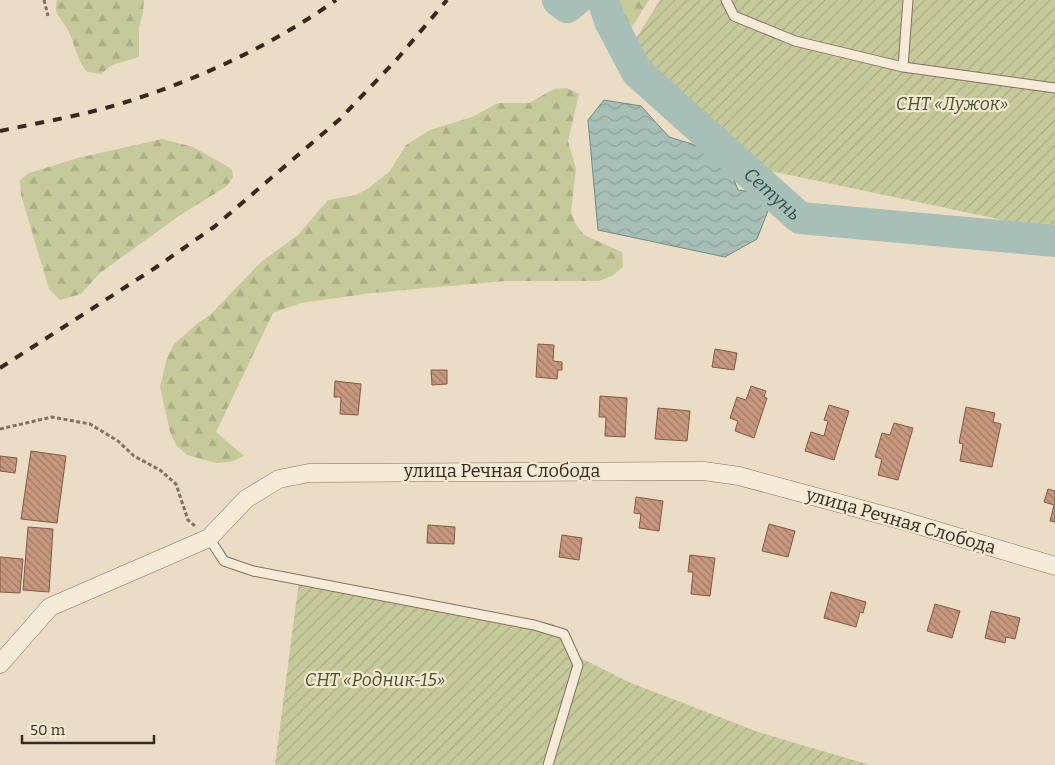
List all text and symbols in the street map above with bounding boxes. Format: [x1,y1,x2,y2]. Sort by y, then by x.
park label: СНТ «Лужок» [896,93,1008,115]
water label: Сетунь [740,162,806,225]
street label: улица Речная Слобода [403,460,600,482]
street label: улица Речная Слобода [803,483,999,559]
park label: СНТ «Родник-15» [305,669,445,691]
scale bar [22,712,155,744]
text: 50 m [30,721,66,739]

